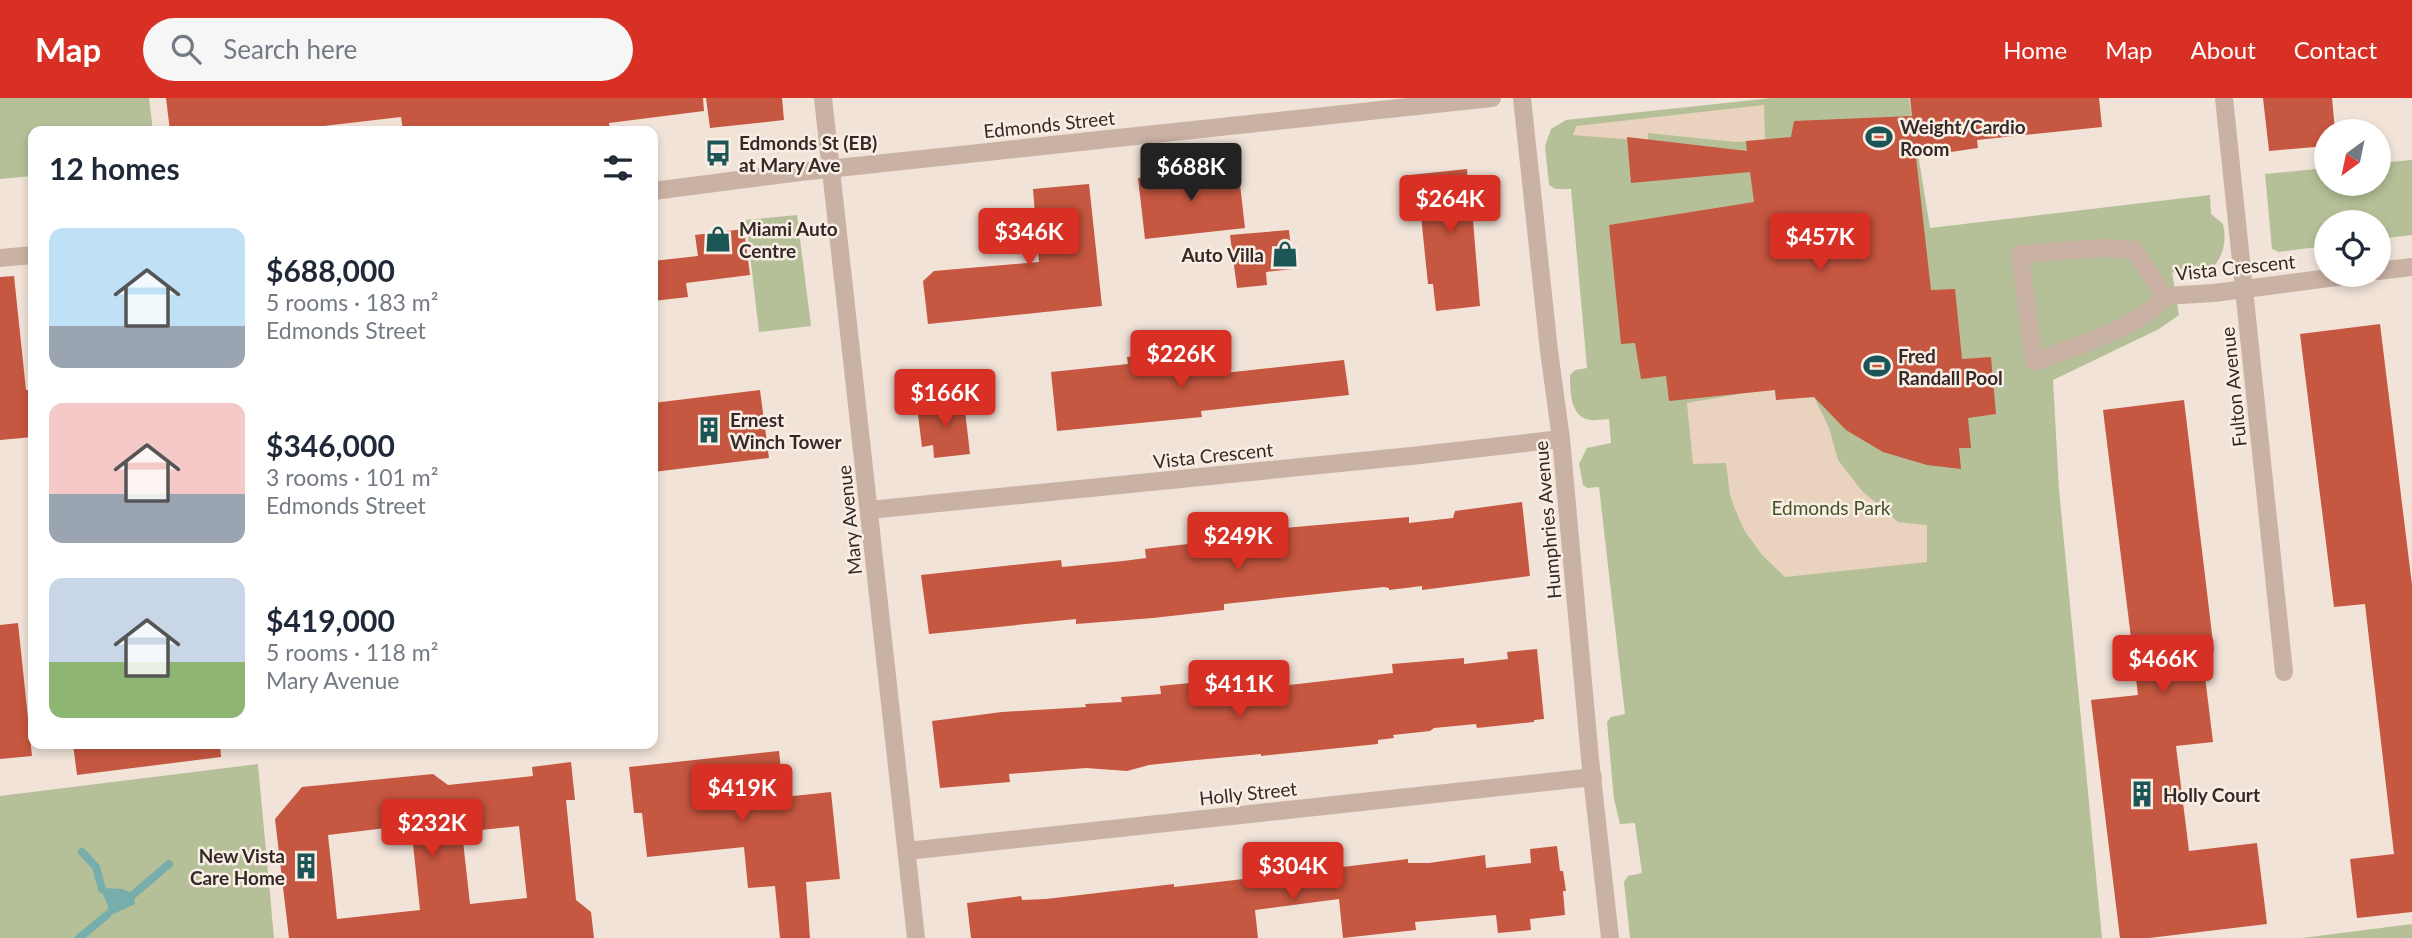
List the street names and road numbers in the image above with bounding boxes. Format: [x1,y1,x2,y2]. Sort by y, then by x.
street label: Edmonds Street [982,106,1116,142]
street label: Vista Crescent [2174,249,2296,285]
street label: Fulton Avenue [2215,326,2251,448]
street label: Vista Crescent [1152,437,1274,473]
street label: Humphries Avenue [1529,440,1565,600]
street label: Mary Avenue [832,464,866,576]
street label: Holly Street [1198,776,1298,810]

